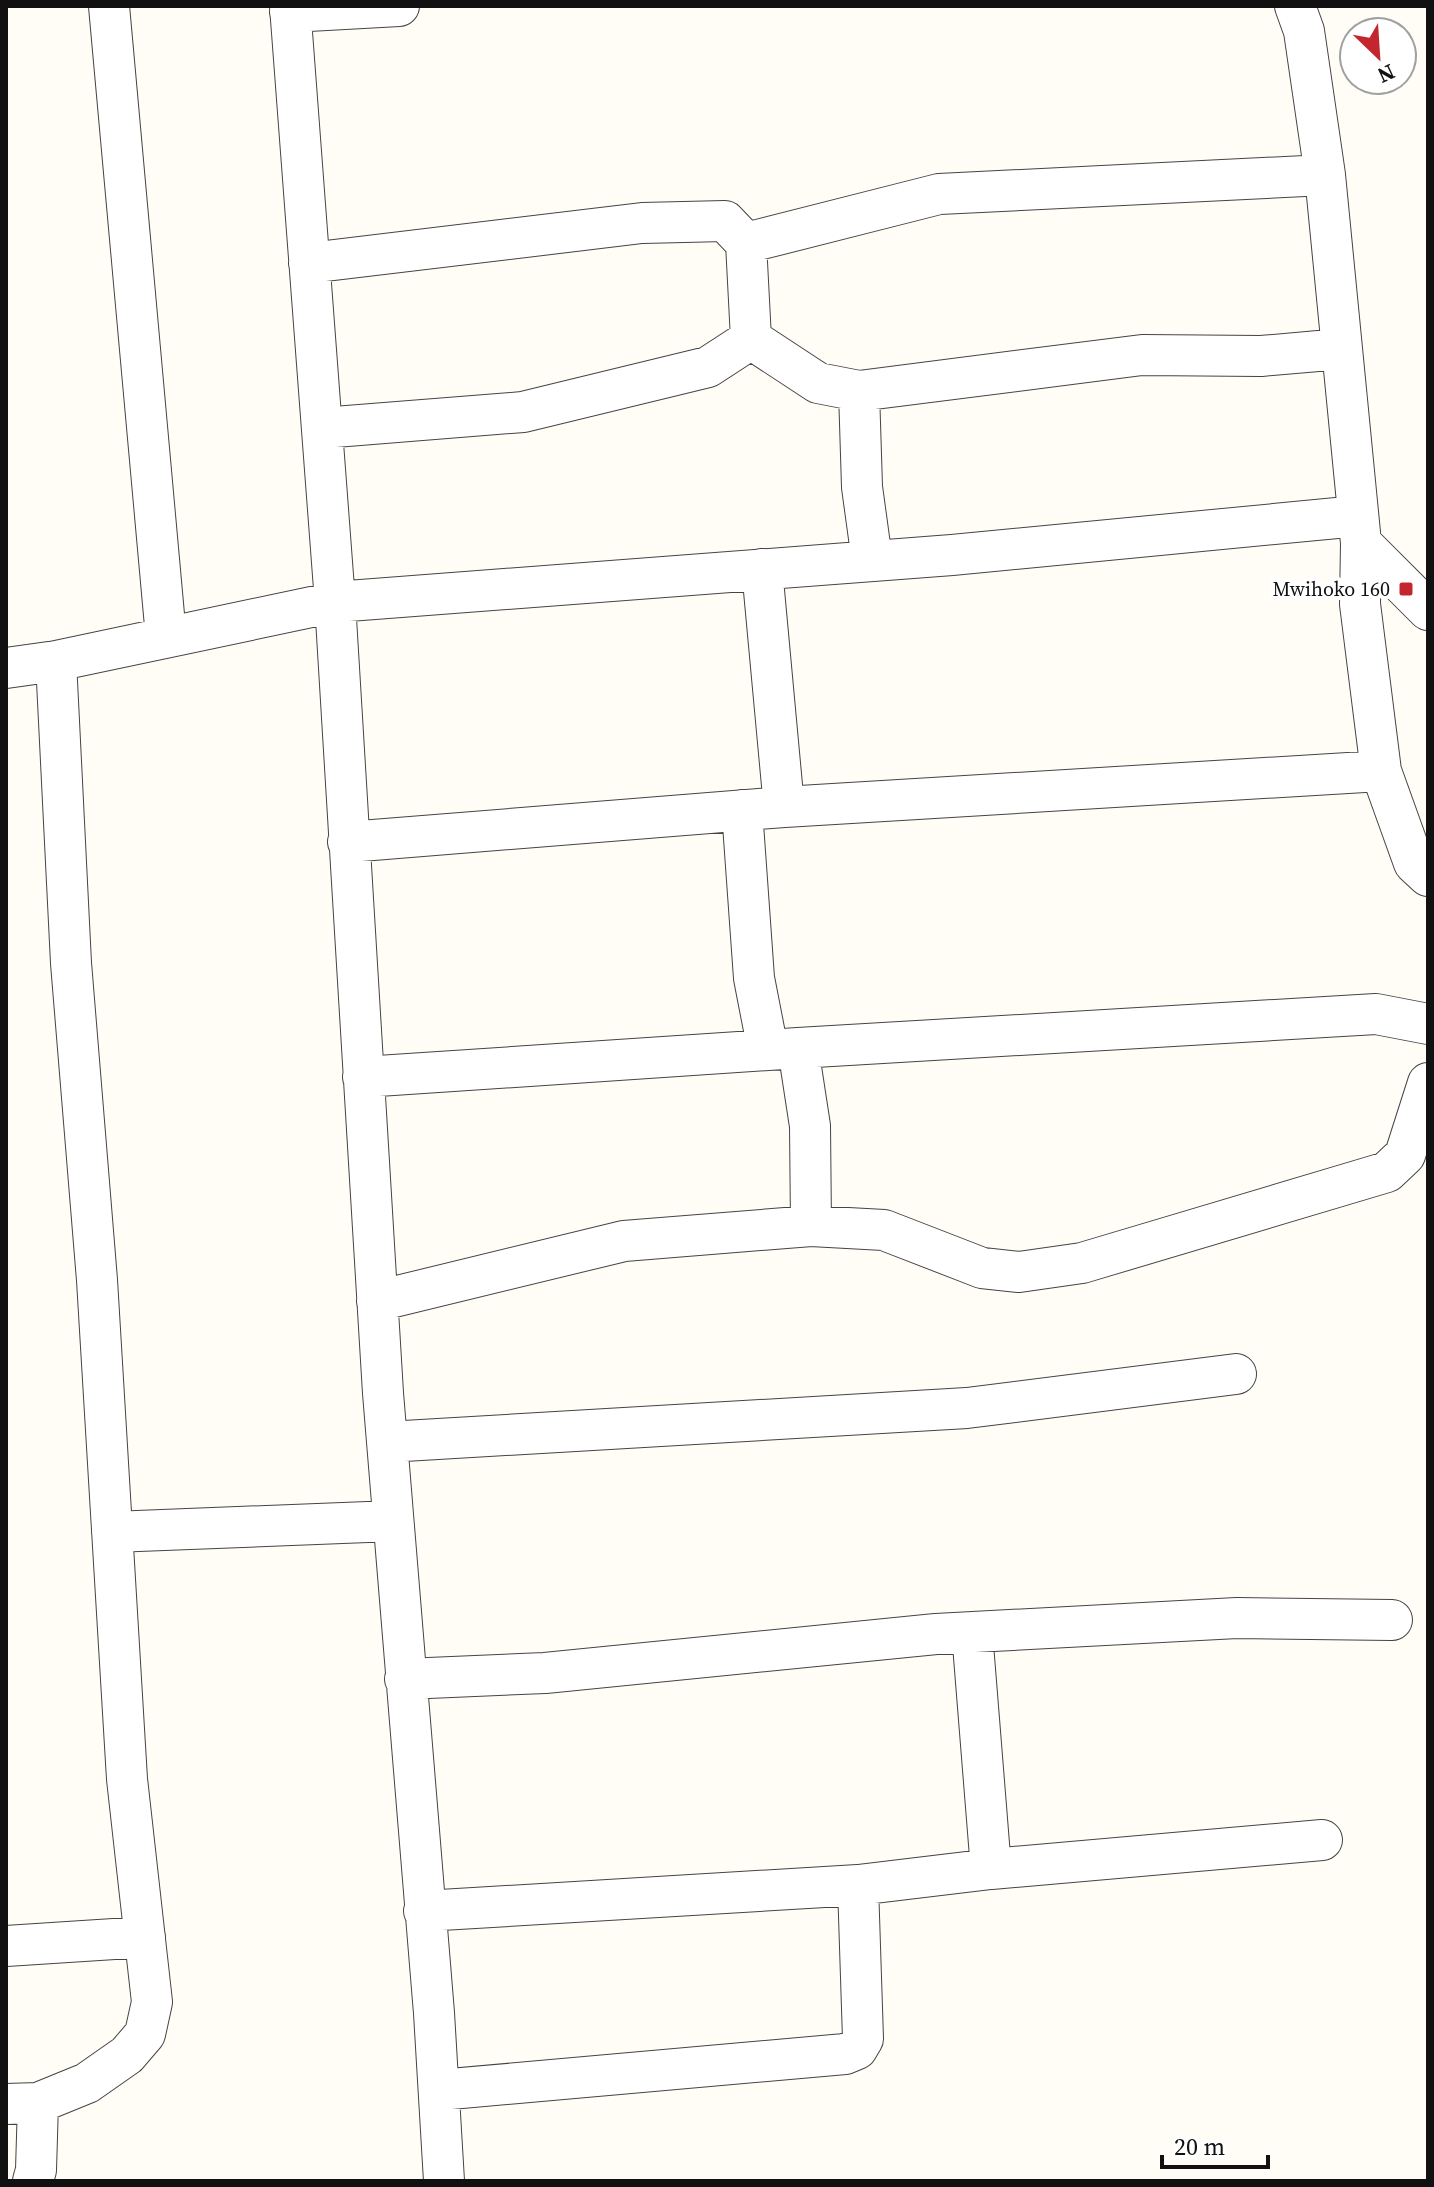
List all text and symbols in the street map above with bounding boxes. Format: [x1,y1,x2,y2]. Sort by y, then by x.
north arrow [1338,16,1418,96]
text: N [1373,57,1400,91]
place label: Mwihoko 160 [1273,575,1390,603]
marker: Mwihoko 160 [1397,580,1415,598]
scale bar [1162,2119,1268,2169]
text: 20 m [1174,2130,1225,2163]

